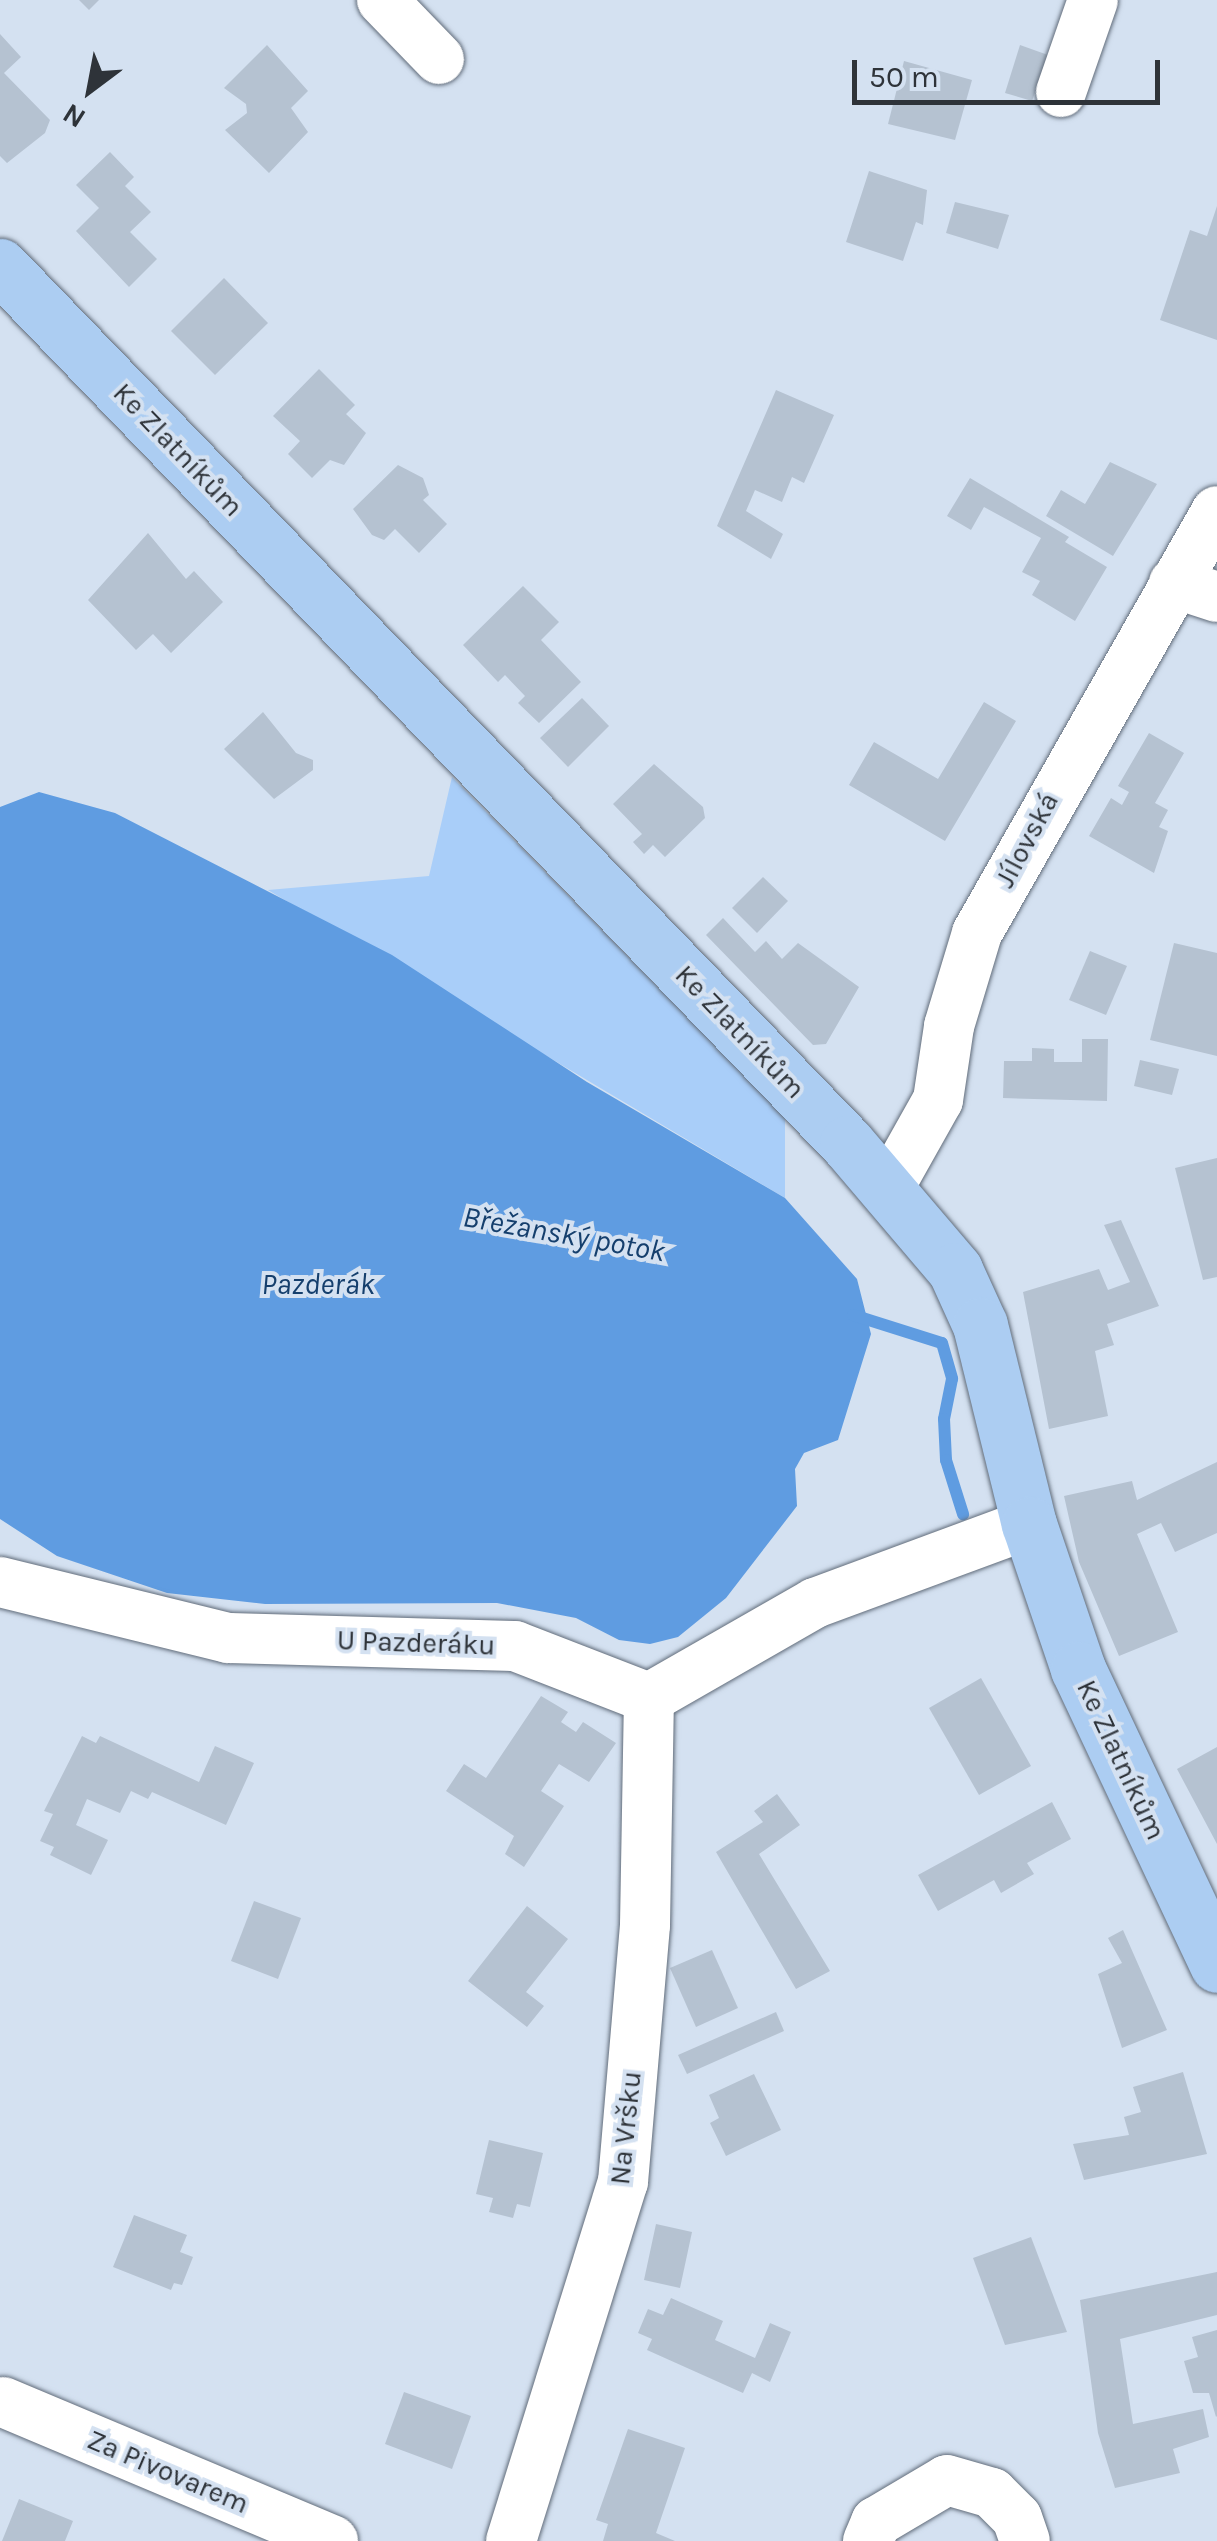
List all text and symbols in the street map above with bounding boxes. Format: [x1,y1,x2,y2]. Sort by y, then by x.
north arrow [40,40,140,140]
scale bar [857,40,1164,102]
text: 50 m [869,59,939,95]
text: N [57,97,91,135]
street label: Ke Zlatníkům [106,376,250,524]
street label: Jílovská [988,787,1066,893]
street label: Ke Zlatníkům [668,958,812,1106]
water label: Břežanský potok [460,1199,668,1269]
water label: Pazderák [261,1266,375,1302]
street label: U Pazderáku [336,1623,496,1663]
street label: Ke Zlatníkům [1069,1675,1173,1845]
street label: Na Vršku [603,2070,649,2186]
street label: Za Pivovarem [82,2423,254,2521]

